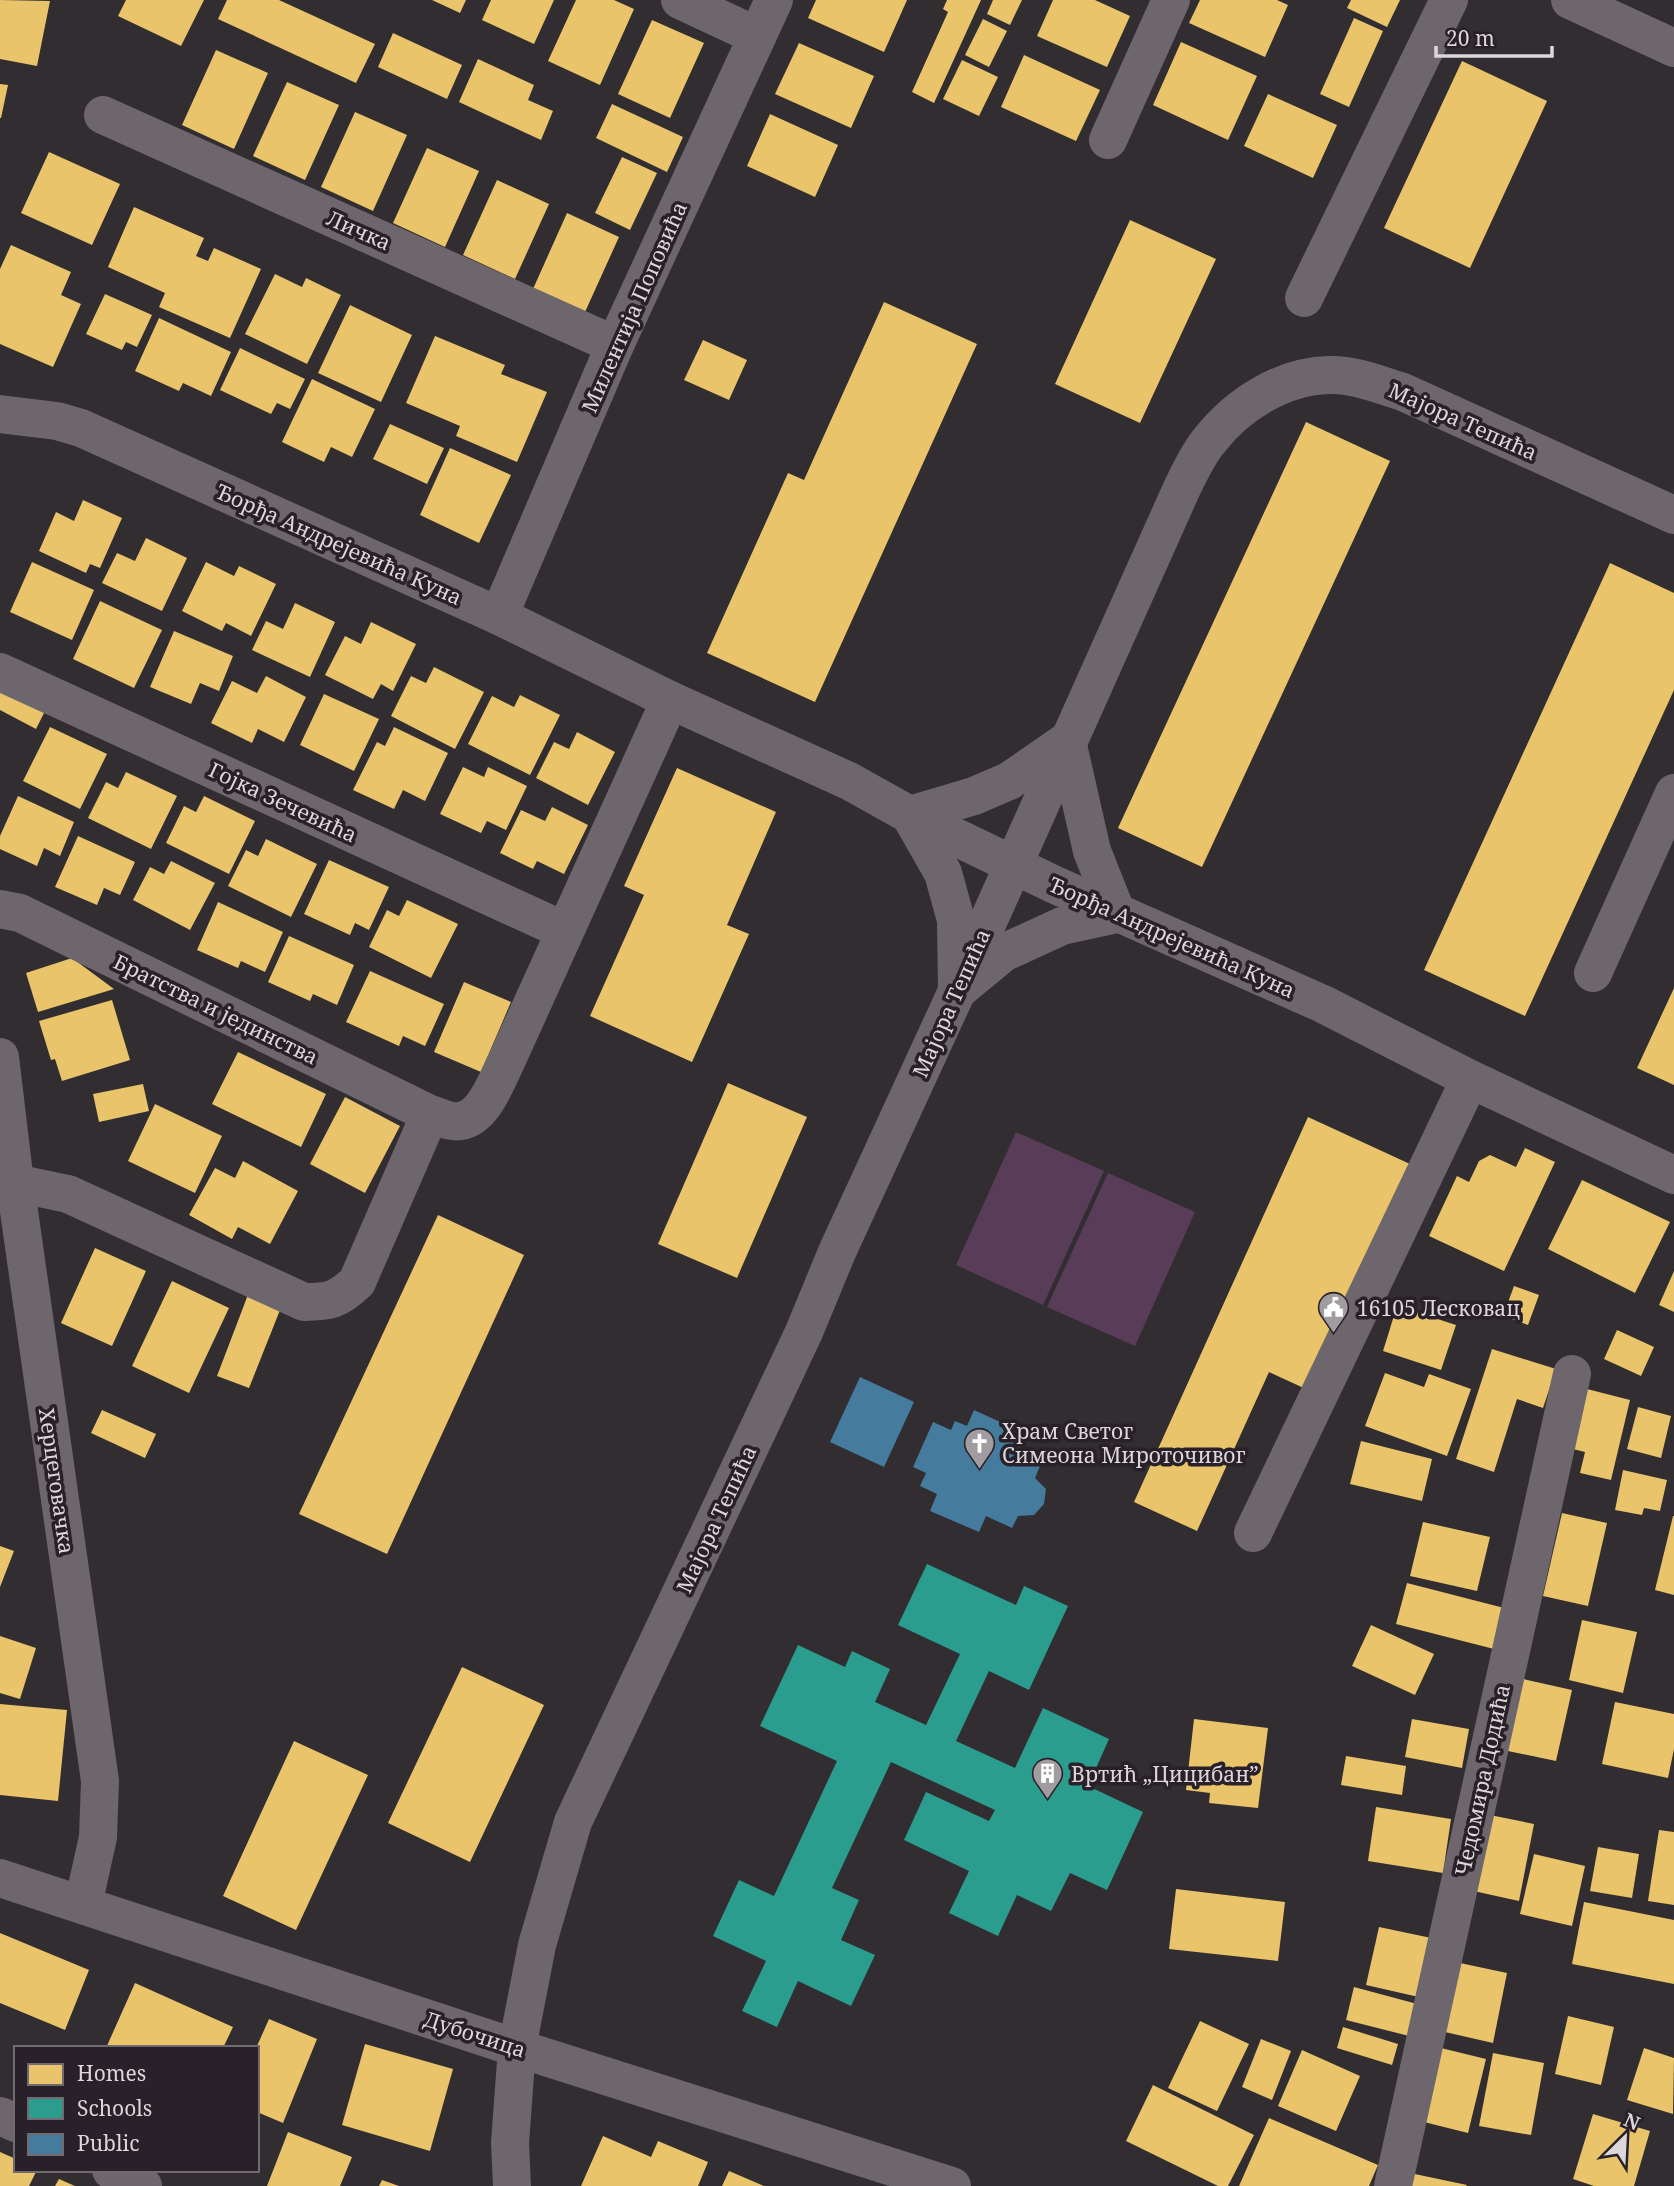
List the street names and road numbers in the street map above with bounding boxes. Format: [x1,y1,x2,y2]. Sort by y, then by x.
street label: Милентија Поповића [575,197,693,417]
street label: Личка [323,204,395,256]
street label: Мајора Тепића [1384,376,1542,466]
street label: Ђорђа Андрејевића Куна [212,477,466,611]
street label: Гојка Зечевића [204,755,362,849]
street label: Ђорђа Андрејевића Куна [1045,870,1299,1004]
street label: Мајора Тепића [906,924,996,1082]
street label: Братства и јединства [109,947,323,1071]
street label: Херцеговачка [33,1406,81,1556]
street label: Мајора Тепића [670,1441,762,1597]
street label: Чедомира Додића [1448,1682,1516,1878]
street label: Дубочица [421,2004,529,2064]

